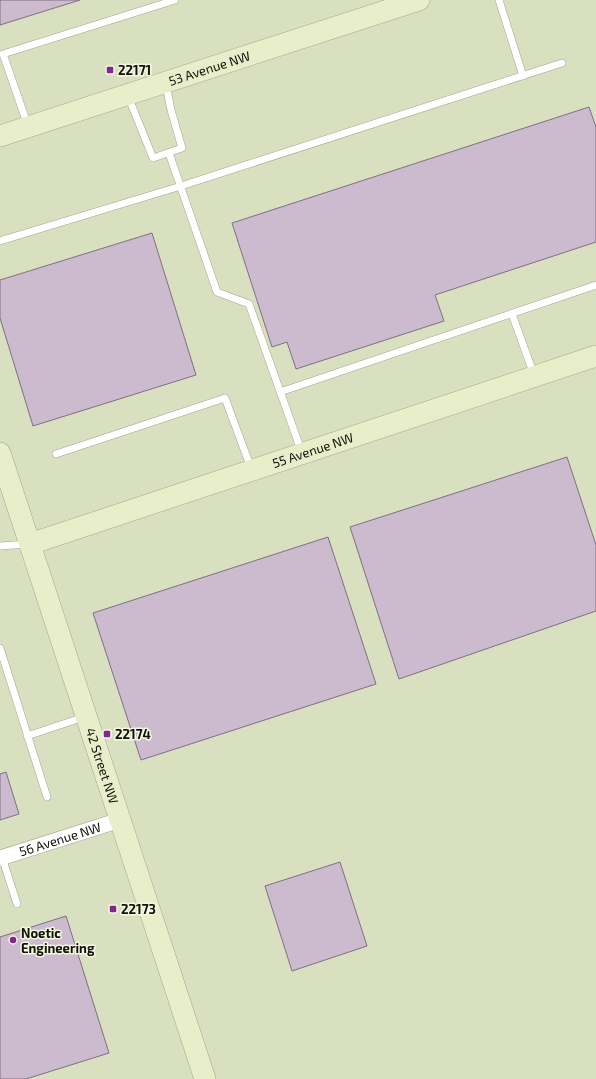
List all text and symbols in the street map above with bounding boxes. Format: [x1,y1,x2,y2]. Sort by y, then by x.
street label: 53 Avenue NW [166,47,252,89]
place label: 22171 [118,62,151,78]
marker: 22171 [105,65,115,75]
street label: 55 Avenue NW [270,429,355,471]
street label: 42 Street NW [83,726,122,806]
place label: 22174 [115,726,151,742]
marker: 22174 [102,729,112,739]
street label: 56 Avenue NW [17,819,103,859]
place label: 22173 [121,901,156,917]
marker: 22173 [108,904,118,914]
place label: Noetic Engineering [21,925,95,956]
marker: Noetic Engineering [8,935,18,945]

